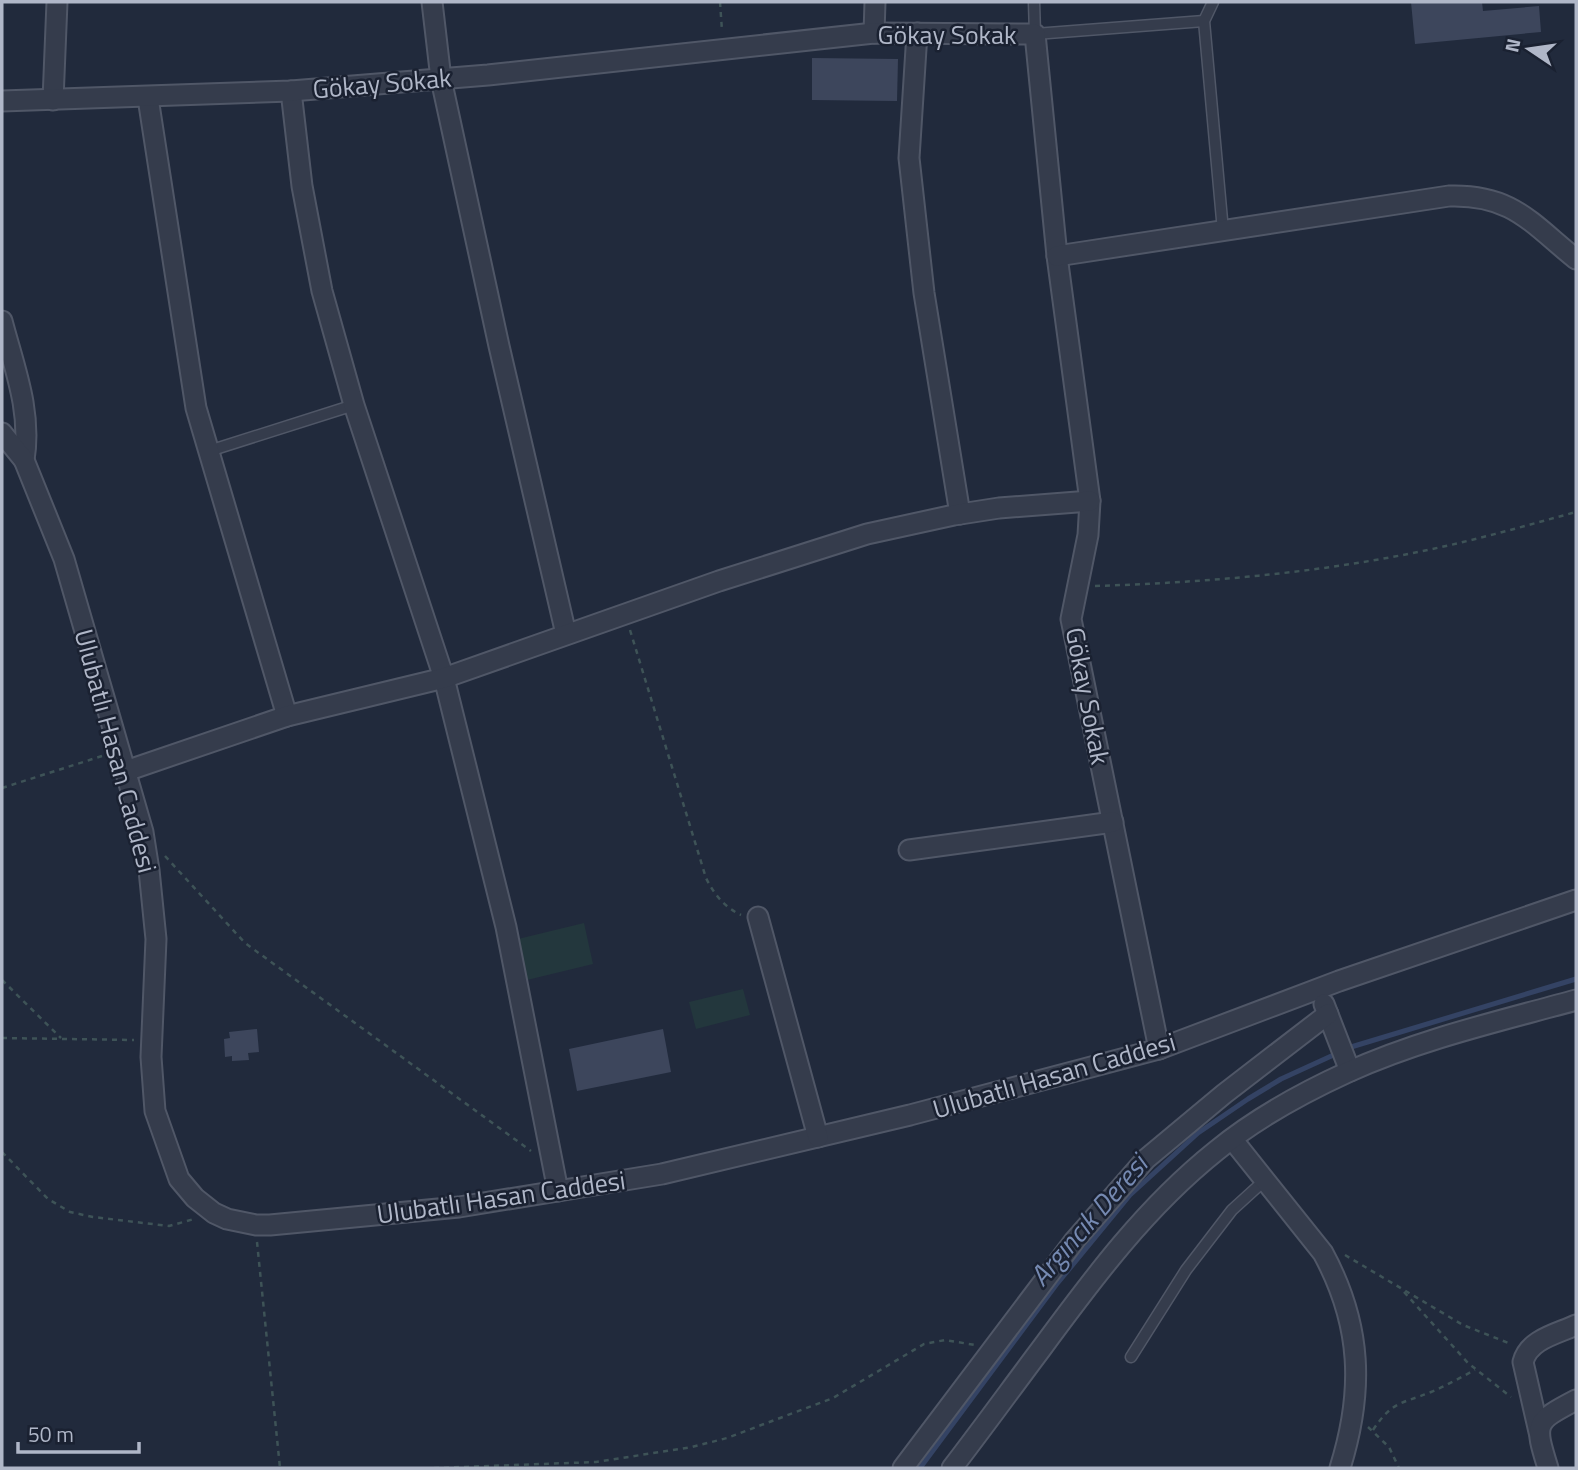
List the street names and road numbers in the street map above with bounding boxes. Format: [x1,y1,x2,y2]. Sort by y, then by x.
street label: Gökay Sokak [878,15,1016,54]
street label: Gökay Sokak [311,58,453,108]
street label: Gökay Sokak [1056,624,1120,768]
street label: Ulubatlı Hasan Caddesi [65,625,167,877]
street label: Ulubatlı Hasan Caddesi [928,1022,1180,1128]
street label: Ulubatlı Hasan Caddesi [374,1160,628,1234]

